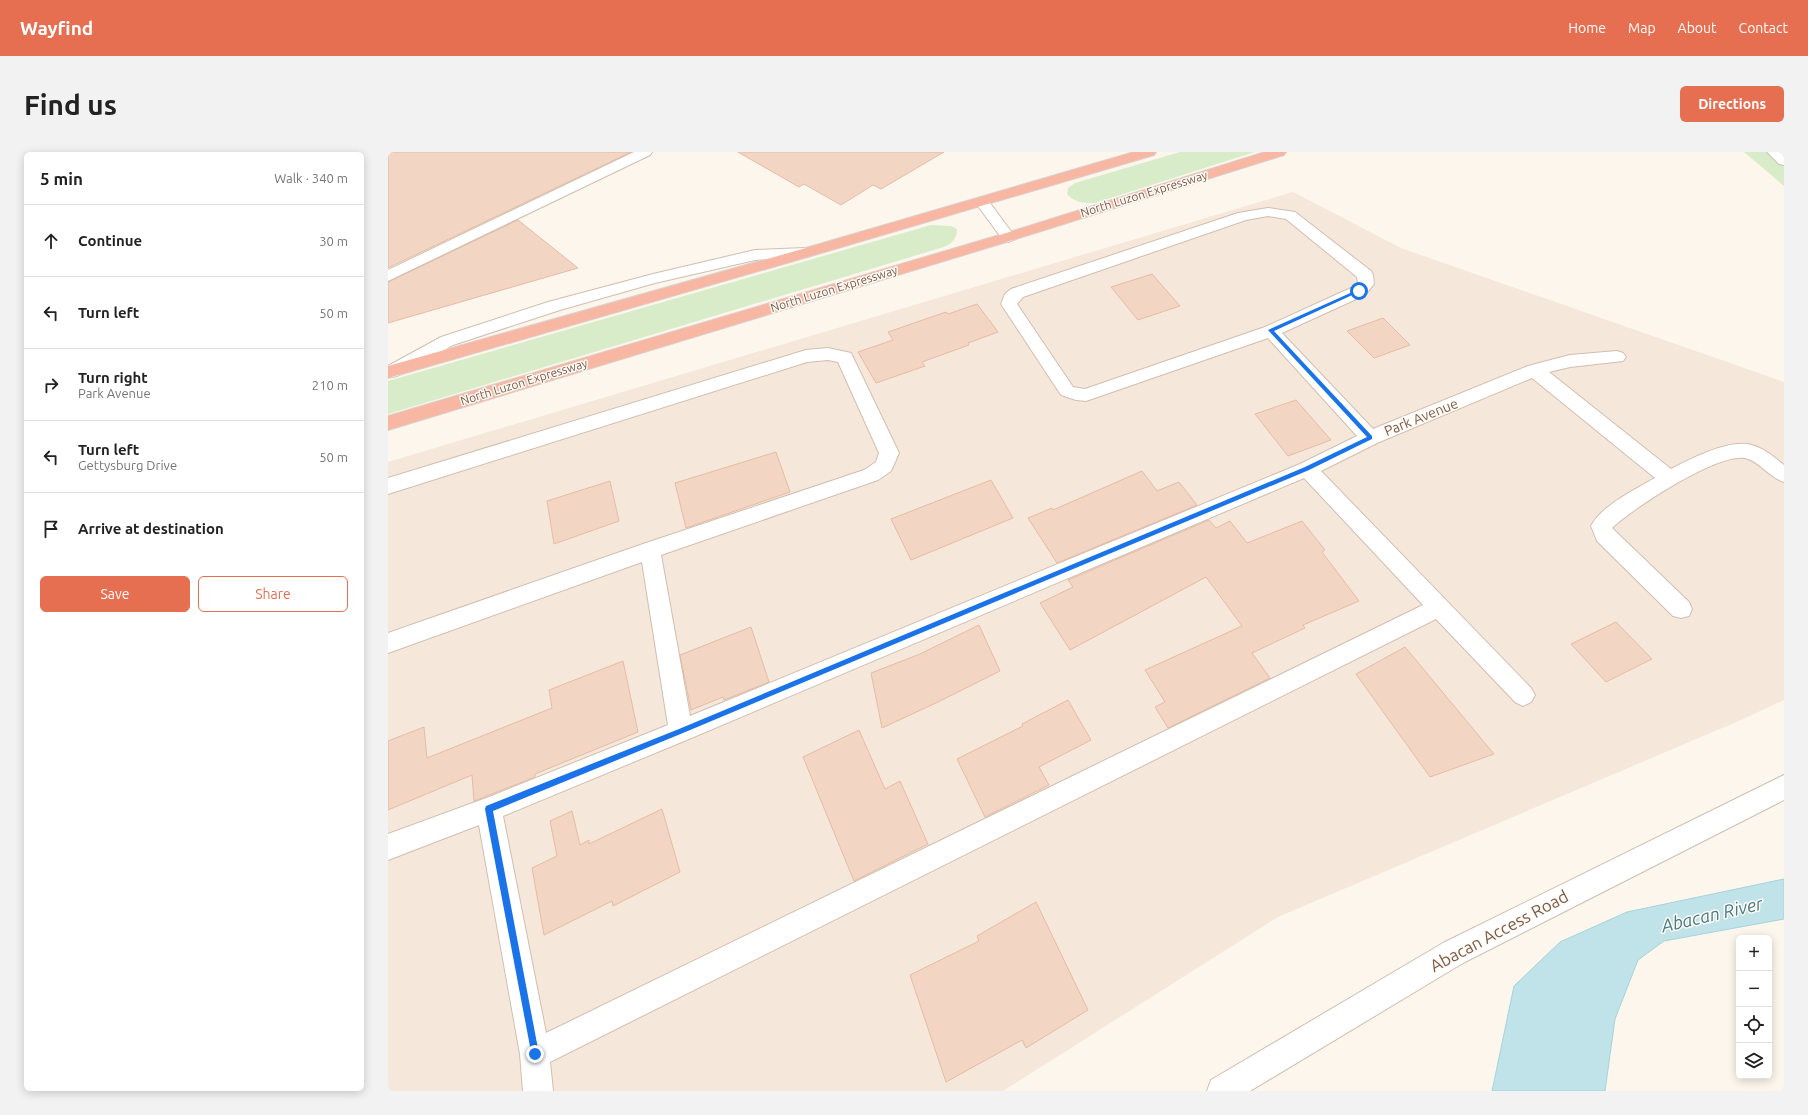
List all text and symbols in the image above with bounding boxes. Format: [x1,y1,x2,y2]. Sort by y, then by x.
text: Wayfind [20,17,93,39]
text: Home [1568,20,1606,36]
text: Map [1628,20,1656,36]
text: About [1678,20,1717,36]
text: Contact [1739,20,1788,36]
button: Directions [1680,86,1784,122]
text: Find us [24,89,117,120]
street label: North Luzon Expressway [1079,168,1209,219]
text: 5 min [40,169,83,188]
text: Walk · 340 m [274,171,348,185]
icon: ahead [40,230,62,252]
text: Continue [78,232,142,249]
text: 30 m [319,234,348,248]
street label: North Luzon Expressway [769,263,899,314]
route start [1350,282,1368,300]
icon: left [40,302,62,324]
text: Turn left [78,304,139,321]
text: 50 m [319,306,348,320]
street label: North Luzon Expressway [459,356,589,407]
text: Turn right [78,369,148,386]
icon: right [40,374,62,396]
text: 210 m [312,378,348,392]
text: Park Avenue [78,386,151,400]
street label: Park Avenue [1382,395,1460,439]
text: Turn left [78,441,139,458]
icon: left [40,446,62,468]
text: 50 m [319,450,348,464]
text: Gettysburg Drive [78,458,177,472]
icon: arrive [40,518,62,540]
text: Arrive at destination [78,520,224,537]
button: Save [40,576,190,612]
button: Share [198,576,348,612]
street label: Abacan Access Road [1426,886,1571,975]
water label: Abacan River [1658,892,1765,936]
map controls [1736,935,1772,1079]
button: + [1736,935,1772,971]
button: − [1736,971,1772,1007]
button: locate [1736,1007,1772,1043]
button: layers [1736,1043,1772,1079]
route end [526,1045,544,1063]

